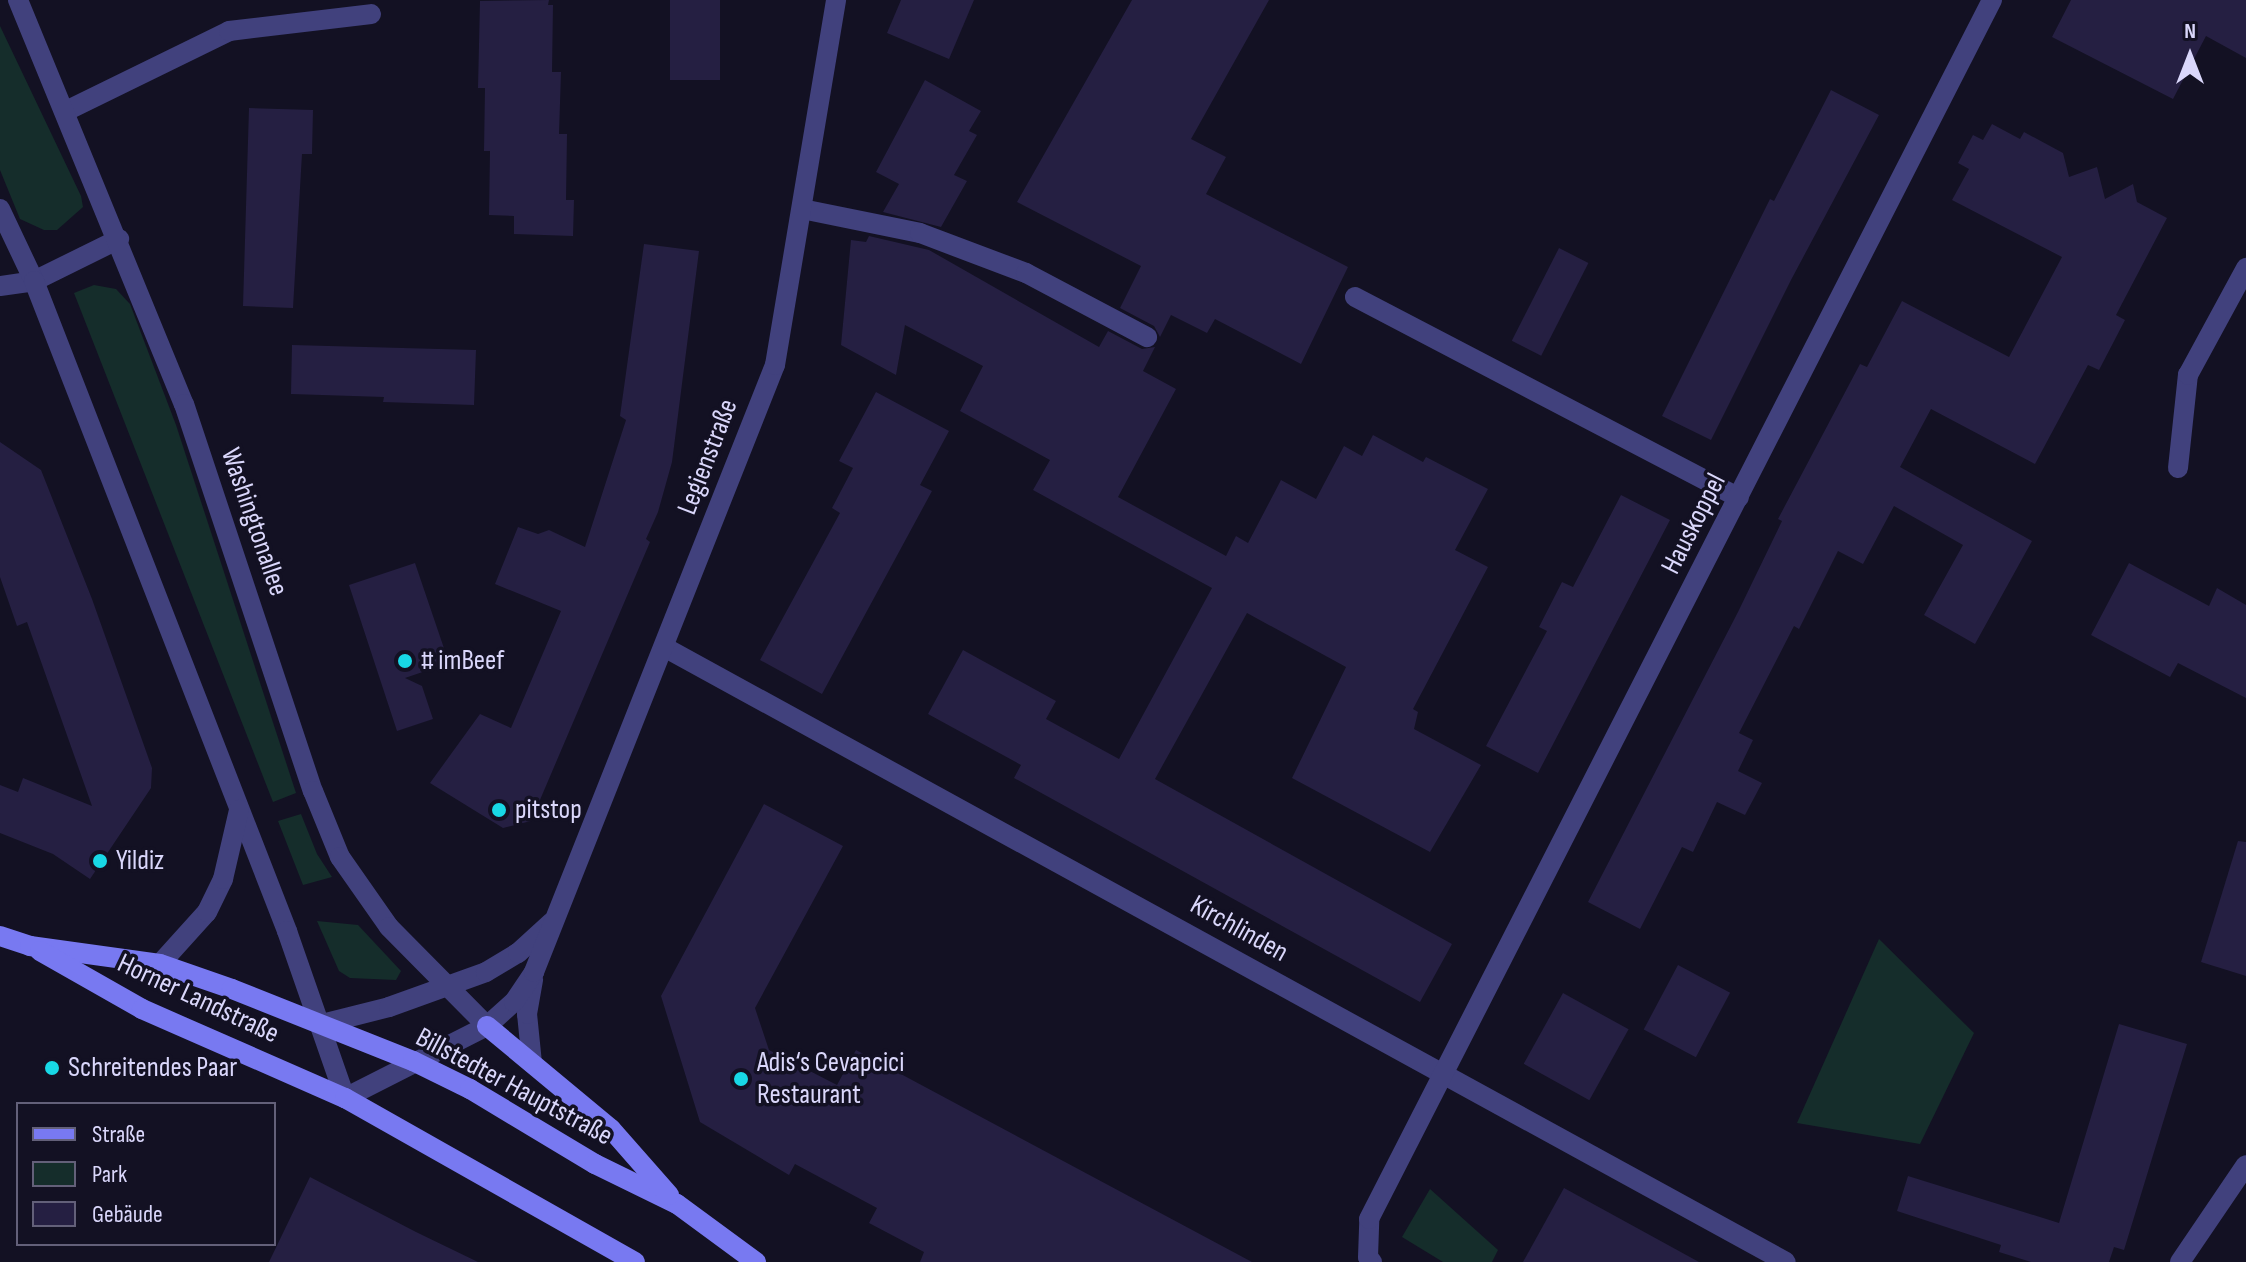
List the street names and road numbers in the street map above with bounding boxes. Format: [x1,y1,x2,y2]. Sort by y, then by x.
street label: Legienstraße [671,395,745,519]
street label: Washingtonallee [213,444,295,600]
street label: Hauskoppel [1654,468,1734,580]
street label: Kirchlinden [1184,888,1294,970]
street label: Horner Landstraße [112,947,284,1051]
street label: Billstedter Hauptstraße [410,1021,618,1153]

